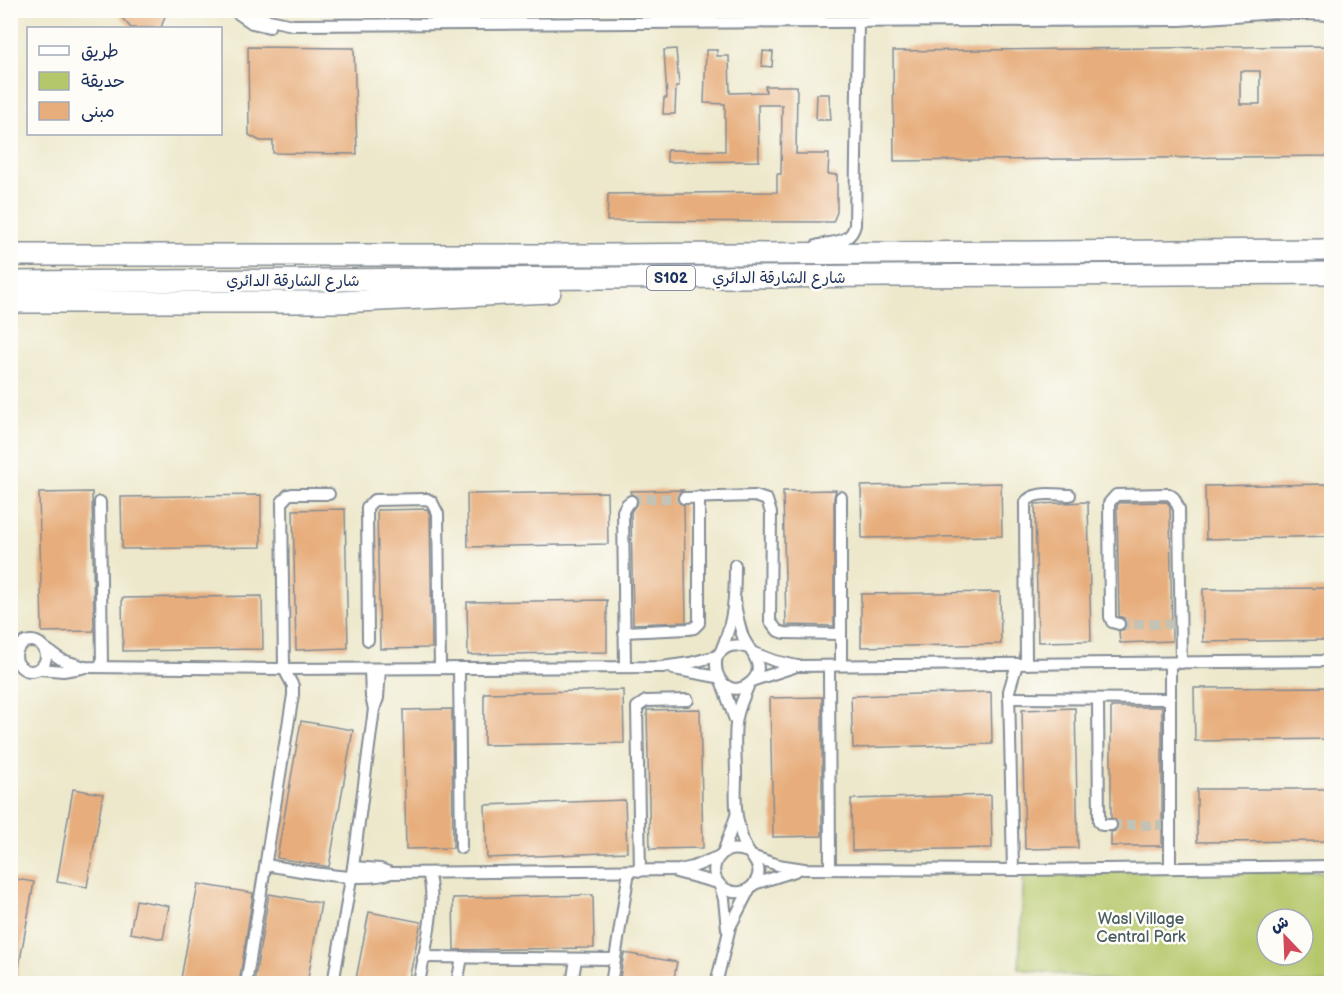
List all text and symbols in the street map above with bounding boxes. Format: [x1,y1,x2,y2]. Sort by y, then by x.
legend [27,27,222,135]
text: طريق [81,41,119,62]
text: حديقة [81,71,125,92]
text: مبنى [81,101,115,122]
road number: S102 [647,266,695,290]
street label: شارع الشارقة الدائري [712,269,846,289]
street label: شارع الشارقة الدائري [226,272,360,292]
north arrow [1255,907,1315,967]
park label: Wasl Village Central Park [1096,910,1186,947]
text: ش [1268,912,1292,937]

